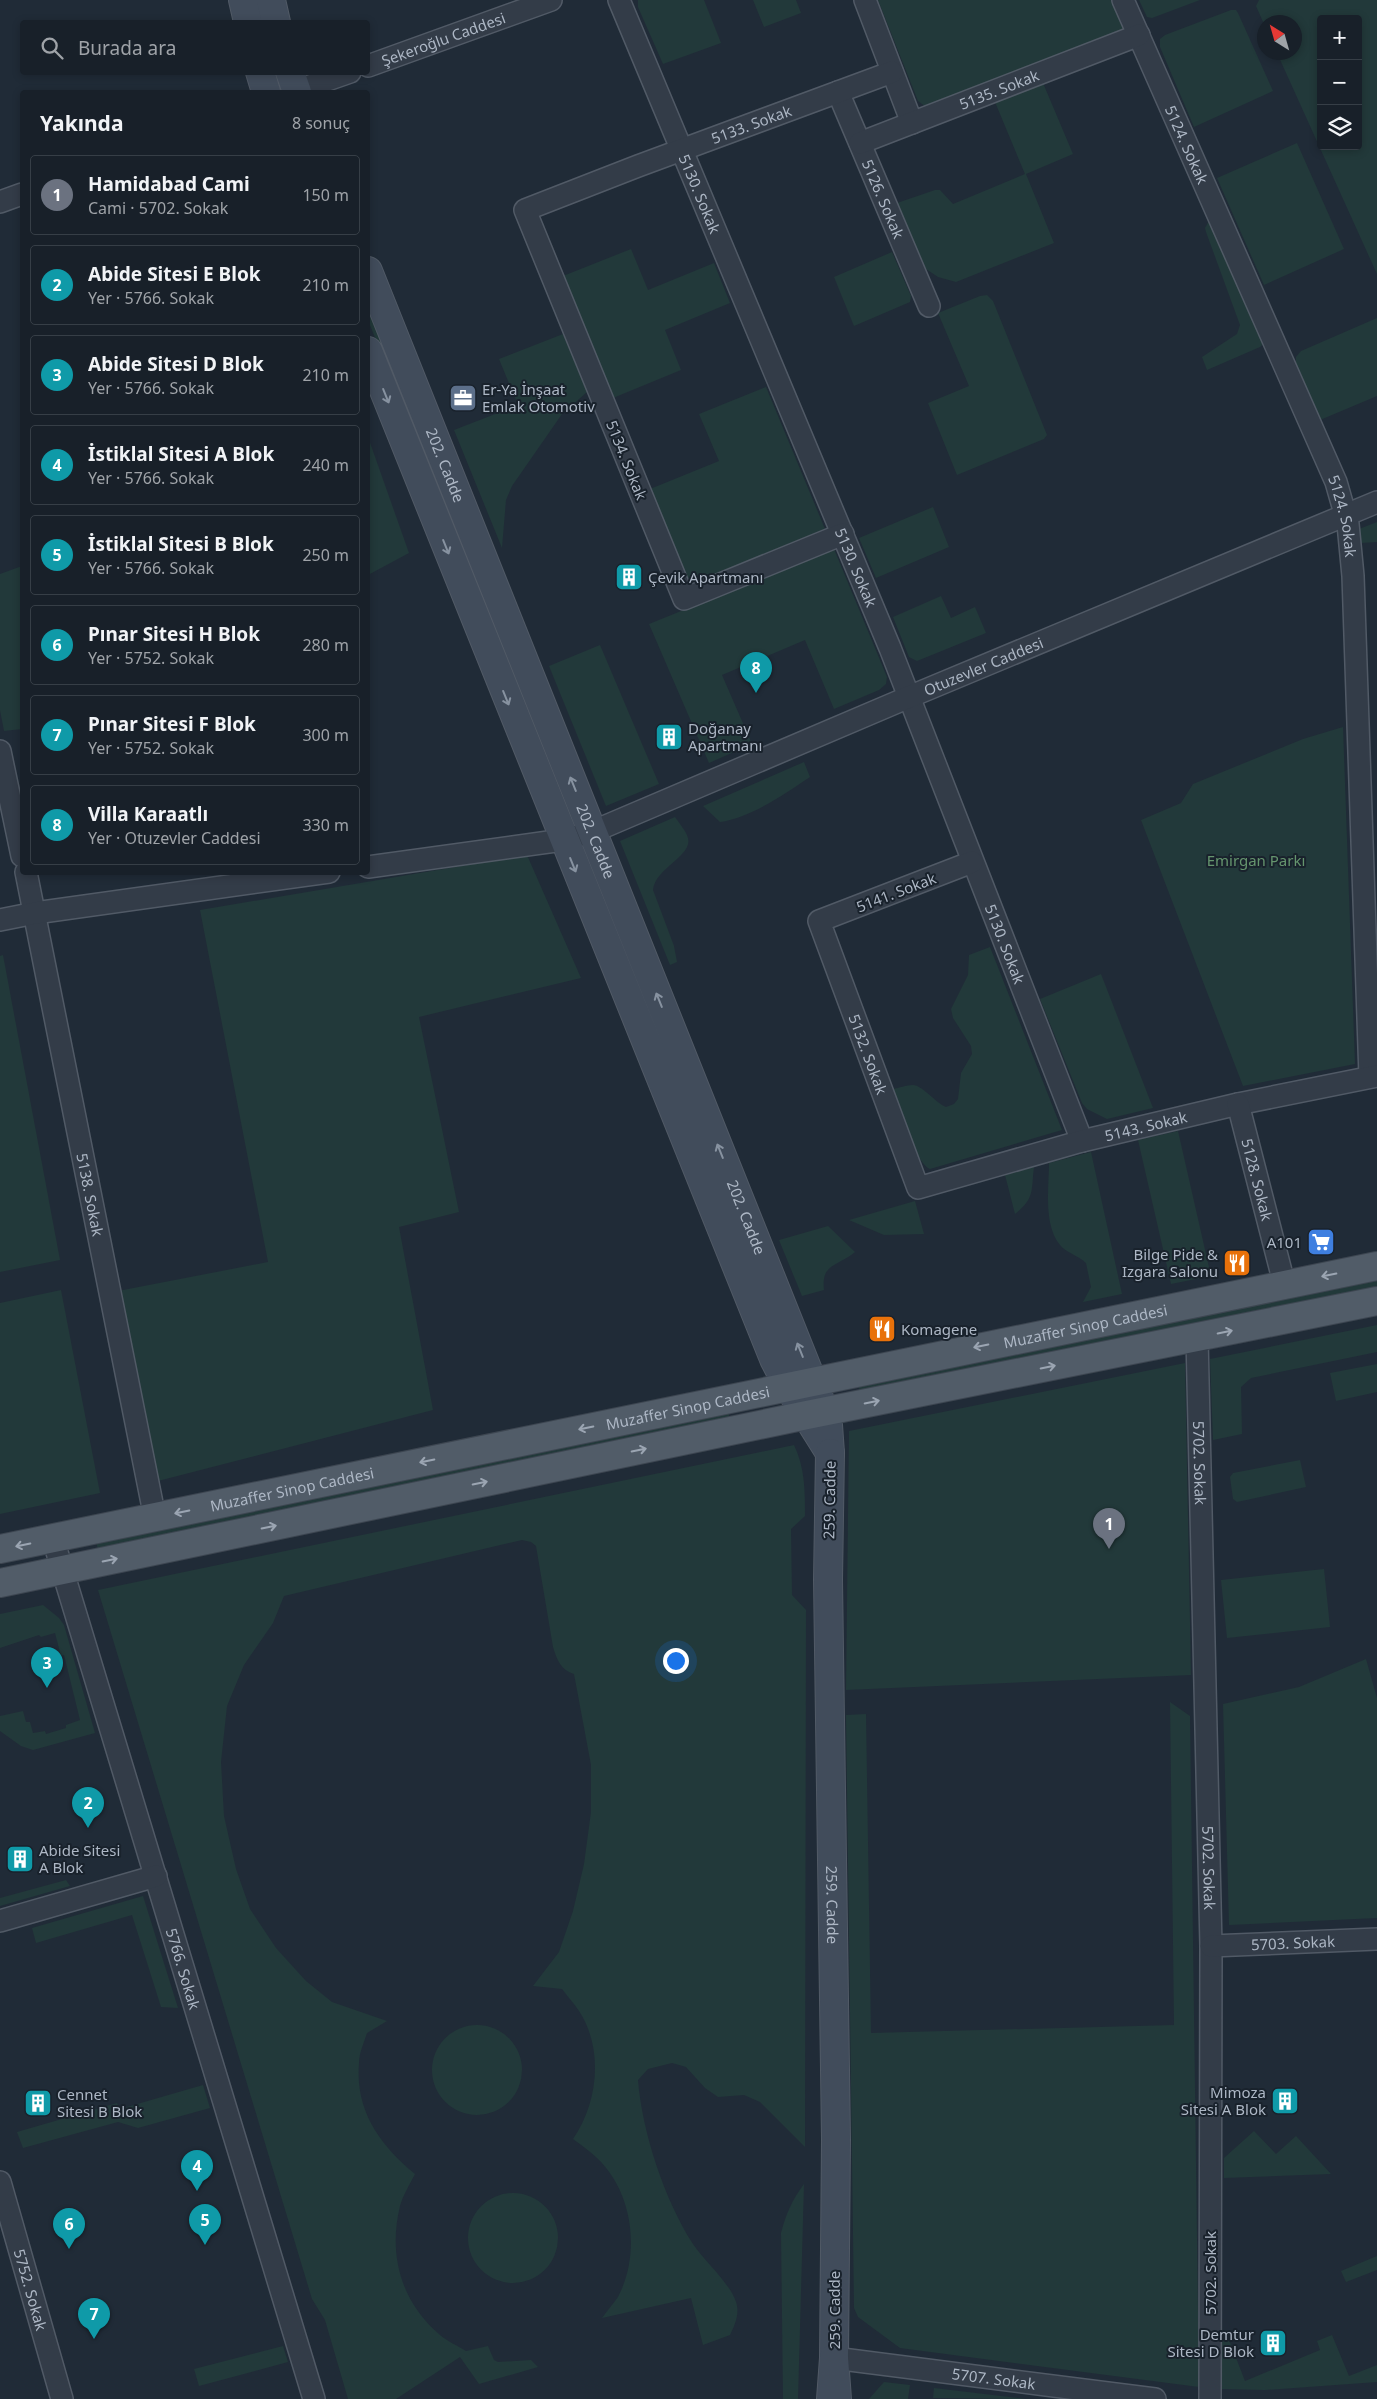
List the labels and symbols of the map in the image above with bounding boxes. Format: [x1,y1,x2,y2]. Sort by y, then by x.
street label: Şekeroğlu Caddesi [379,7,508,70]
north arrow [1257,15,1302,60]
street label: 5135. Sokak [956,65,1042,114]
street label: 5133. Sokak [708,100,794,148]
street label: 5124. Sokak [1161,102,1213,187]
street label: 5130. Sokak [675,151,725,236]
street label: 5126. Sokak [858,156,909,241]
place label: Er-Ya İnşaat Emlak Otomotiv [482,379,595,416]
office icon: Er-Ya İnşaat Emlak Otomotiv [448,383,478,413]
one-way arrow [381,388,391,403]
street label: 5134. Sokak [602,417,652,503]
street label: 202. Cadde [422,425,470,505]
street label: 5124. Sokak [1324,472,1361,558]
street label: 5130. Sokak [831,525,882,610]
one-way arrow [442,539,451,554]
building icon: Çevik Apartmanı [614,562,644,592]
place label: Çevik Apartmanı [648,567,763,587]
street label: Otuzevler Caddesi [921,632,1046,700]
pin: 8 [740,652,772,693]
one-way arrow [502,690,511,705]
place label: Doğanay Apartmanı [688,718,762,755]
building icon: Doğanay Apartmanı [654,722,684,752]
one-way arrow [568,777,577,792]
street label: 202. Cadde [572,801,620,881]
park label: Emirgan Parkı [1207,850,1305,870]
one-way arrow [569,857,578,872]
street label: 5141. Sokak [853,868,939,916]
street label: 5130. Sokak [981,901,1030,987]
one-way arrow [654,993,663,1008]
street label: 5132. Sokak [844,1011,892,1097]
street label: 5143. Sokak [1103,1106,1189,1145]
street label: 5128. Sokak [1237,1136,1278,1223]
one-way arrow [714,1144,724,1159]
street label: 5138. Sokak [72,1151,108,1238]
street label: 202. Cadde [723,1177,770,1257]
supermarket icon: A101 [1306,1227,1336,1257]
place label: A101 [1267,1232,1302,1252]
place label: Bilge Pide & Izgara Salonu [1122,1244,1218,1281]
restaurant icon: Bilge Pide & Izgara Salonu [1222,1248,1252,1278]
one-way arrow [1322,1270,1338,1280]
street label: Muzaffer Sinop Caddesi [1002,1299,1169,1353]
restaurant icon: Komagene [867,1314,897,1344]
place label: Komagene [901,1319,977,1339]
one-way arrow [1216,1326,1232,1336]
one-way arrow [974,1342,990,1351]
one-way arrow [795,1343,804,1358]
one-way arrow [1040,1362,1056,1371]
street label: Muzaffer Sinop Caddesi [604,1381,771,1434]
one-way arrow [863,1397,879,1407]
street label: 5702. Sokak [1189,1421,1211,1505]
one-way arrow [578,1424,594,1433]
one-way arrow [631,1445,647,1454]
one-way arrow [419,1457,435,1466]
street label: 259. Cadde [818,1461,840,1539]
street label: Muzaffer Sinop Caddesi [208,1462,376,1516]
one-way arrow [471,1478,487,1487]
one-way arrow [174,1508,190,1517]
pin: 1 [1093,1508,1125,1549]
one-way arrow [261,1522,277,1531]
one-way arrow [15,1541,31,1550]
one-way arrow [102,1555,118,1564]
pin: 3 [31,1647,63,1688]
your location [663,1648,689,1674]
pin: 2 [72,1787,104,1828]
street label: 5702. Sokak [1198,1826,1220,1910]
place label: Abide Sitesi A Blok [39,1840,120,1877]
building icon: Abide Sitesi A Blok [5,1844,35,1874]
street label: 259. Cadde [822,1866,843,1944]
street label: 5766. Sokak [162,1926,205,2012]
street label: 5703. Sokak [1250,1931,1335,1954]
place label: Mimoza Sitesi A Blok [1181,2082,1266,2119]
place label: Cennet Sitesi B Blok [57,2084,142,2121]
building icon: Mimoza Sitesi A Blok [1270,2086,1300,2116]
building icon: Cennet Sitesi B Blok [23,2088,53,2118]
pin: 4 [181,2150,213,2191]
pin: 5 [189,2204,221,2245]
pin: 6 [53,2208,85,2249]
street label: 5702. Sokak [1200,2231,1220,2315]
street label: 5752. Sokak [10,2247,52,2333]
street label: 259. Cadde [824,2271,844,2349]
pin: 7 [78,2298,110,2339]
place label: Demtur Sitesi D Blok [1168,2324,1254,2361]
building icon: Demtur Sitesi D Blok [1258,2328,1288,2358]
street label: 5707. Sokak [951,2363,1037,2394]

